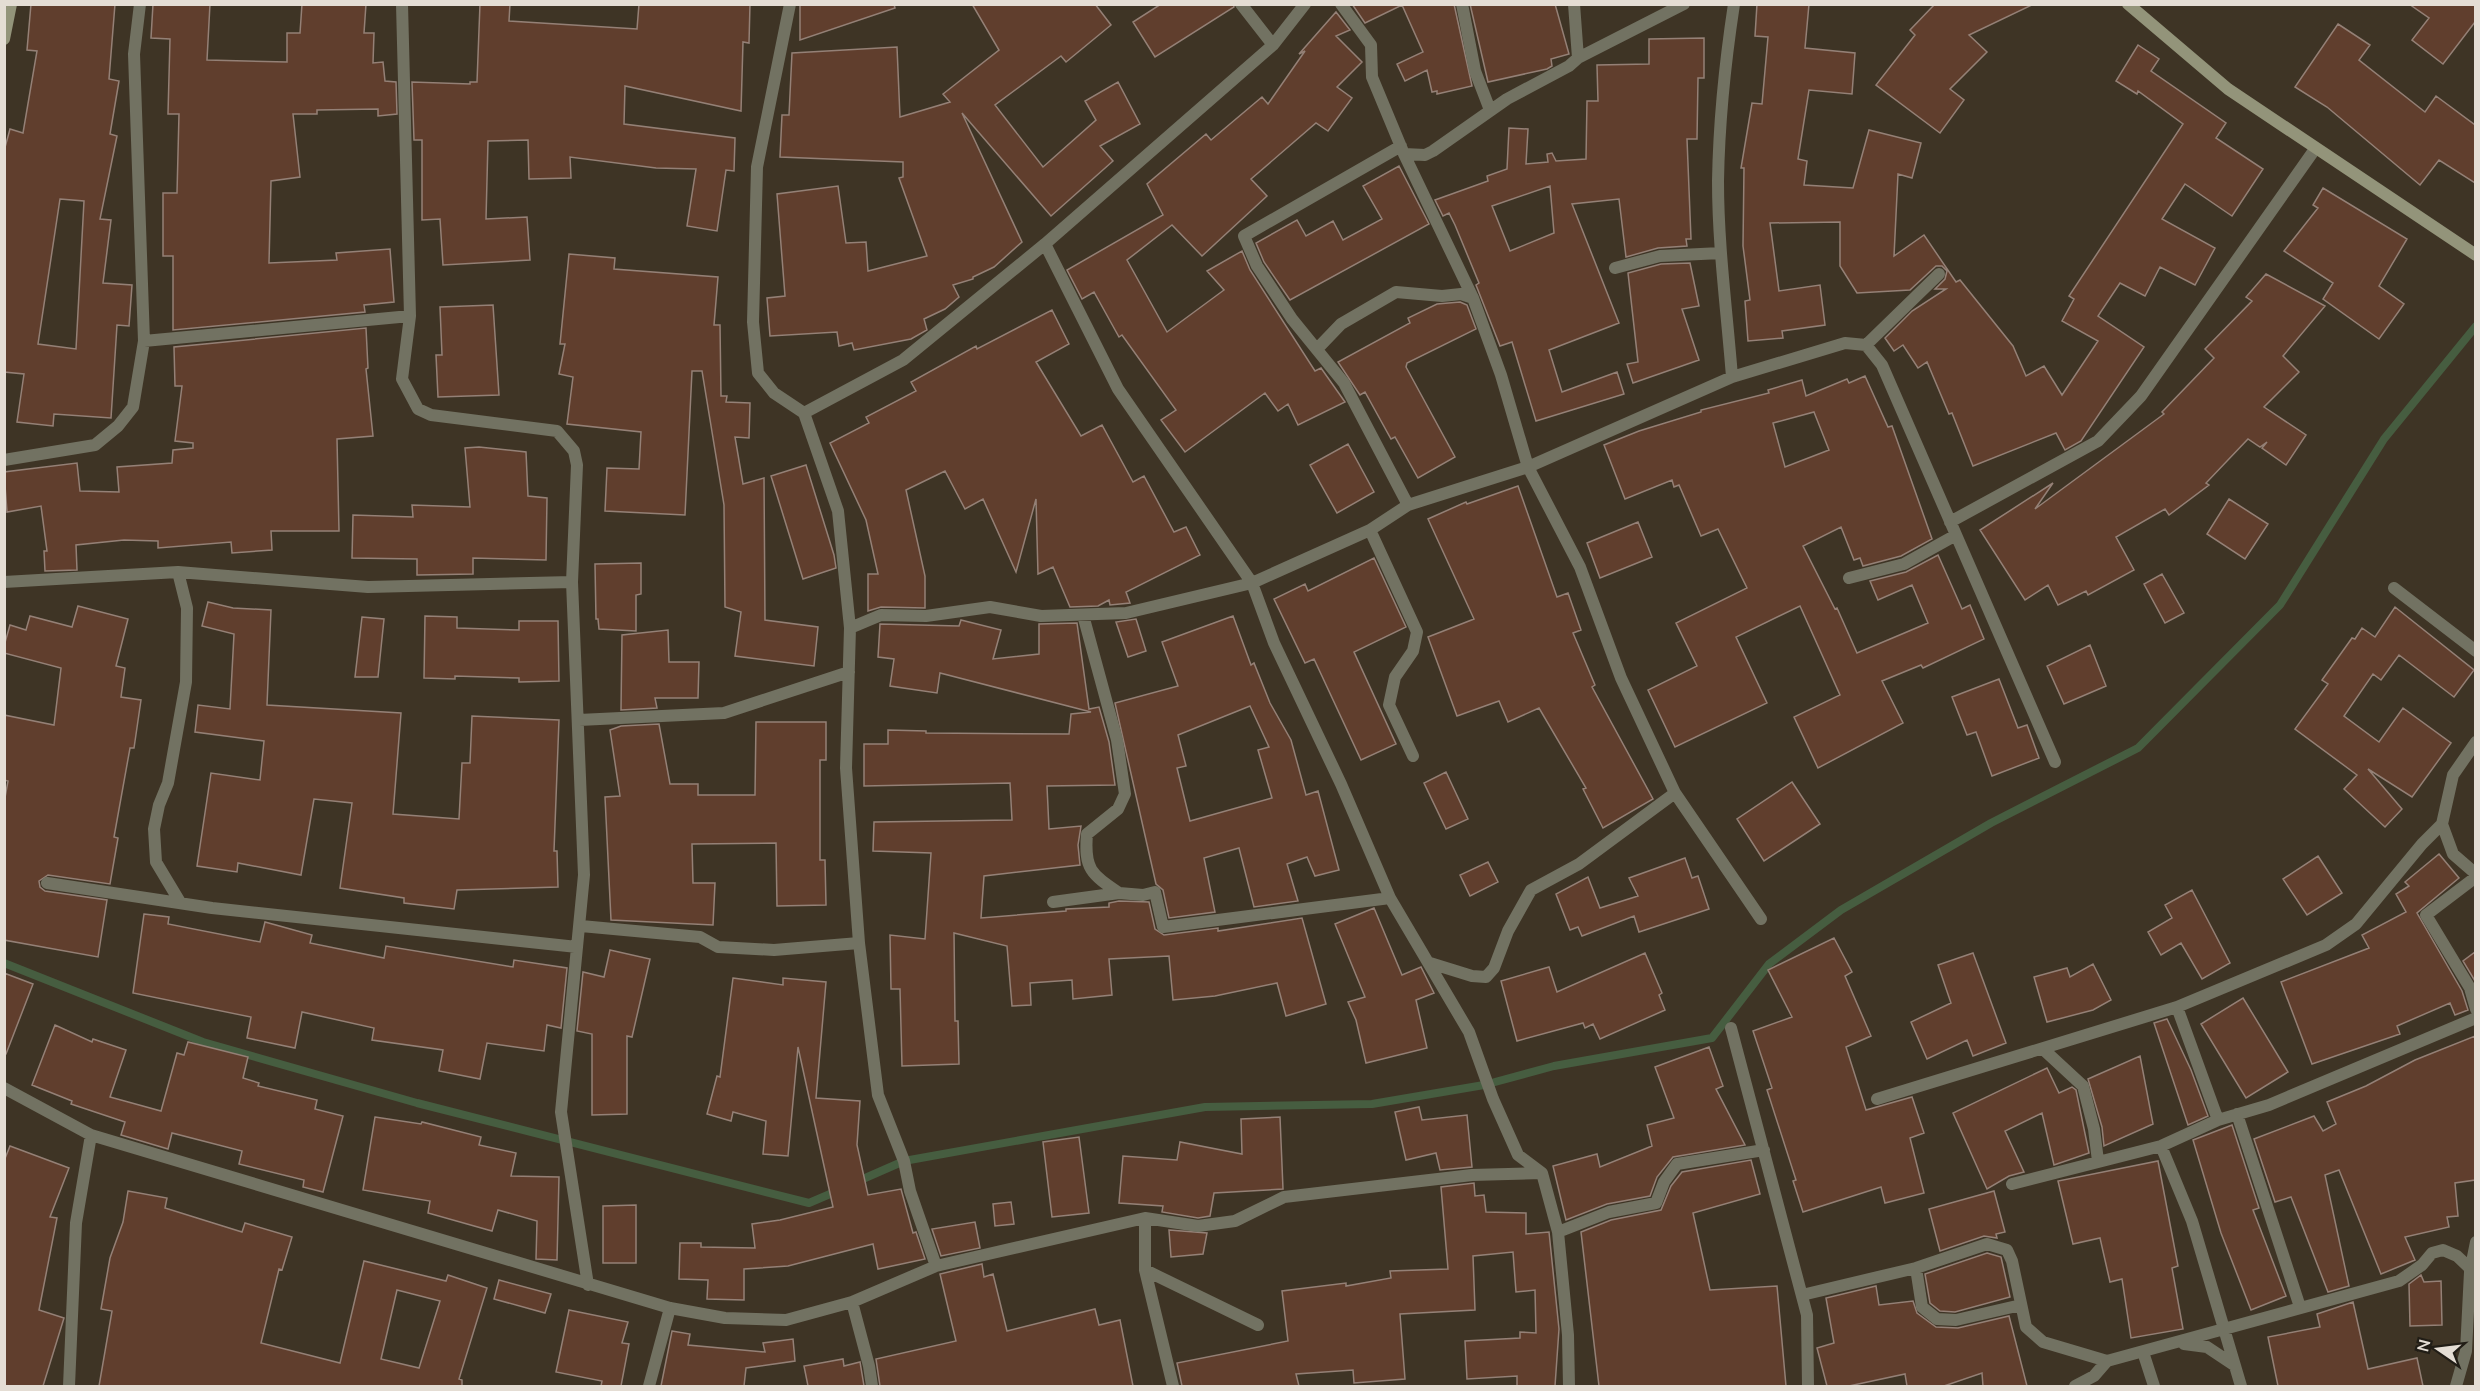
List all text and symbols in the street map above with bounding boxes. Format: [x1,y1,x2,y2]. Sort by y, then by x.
north arrow [2408,1319,2468,1379]
text: N [2412,1337,2437,1354]

